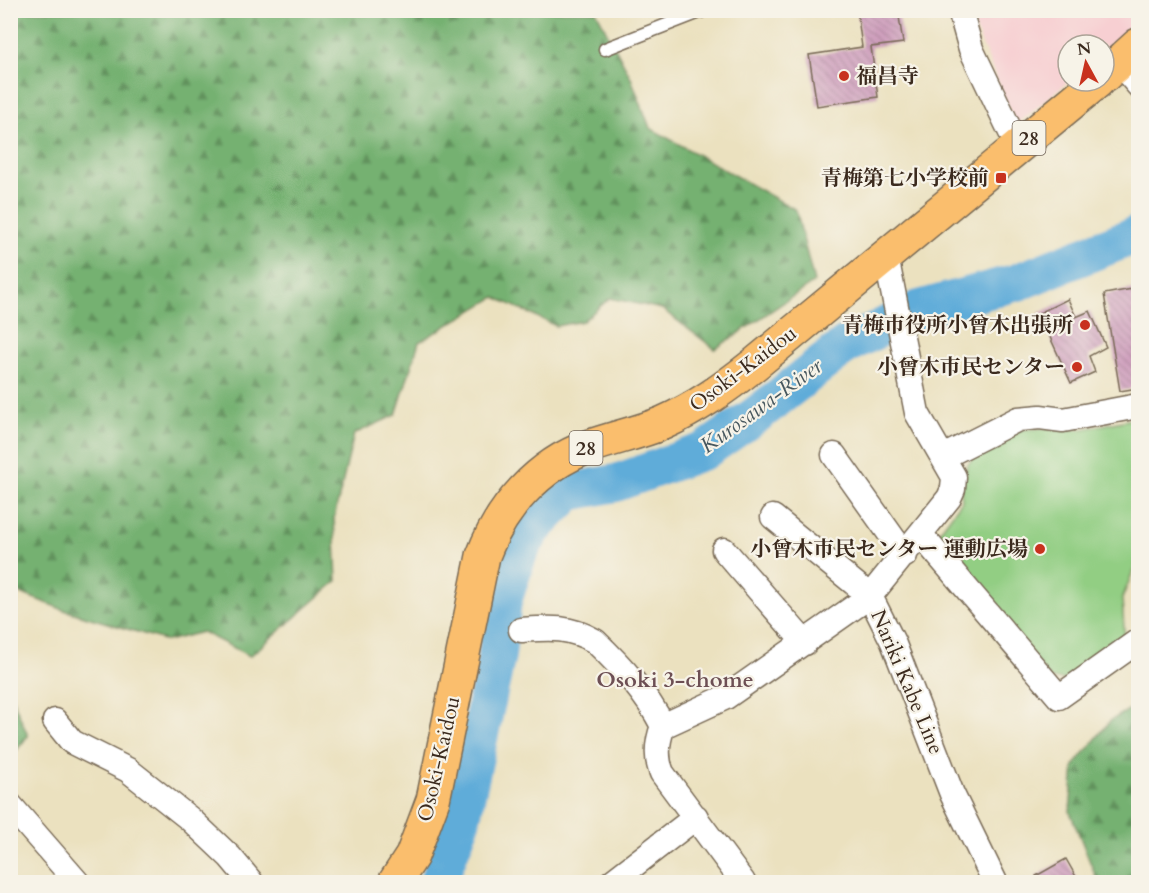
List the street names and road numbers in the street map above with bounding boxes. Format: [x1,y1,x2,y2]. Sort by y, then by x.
road number: 28 [1012,121,1046,155]
street label: Osoki-Kaidou [683,319,803,419]
road number: 28 [570,431,602,465]
street label: Nariki Kabe Line [863,605,951,759]
street label: Osoki-Kaidou [411,694,467,824]

